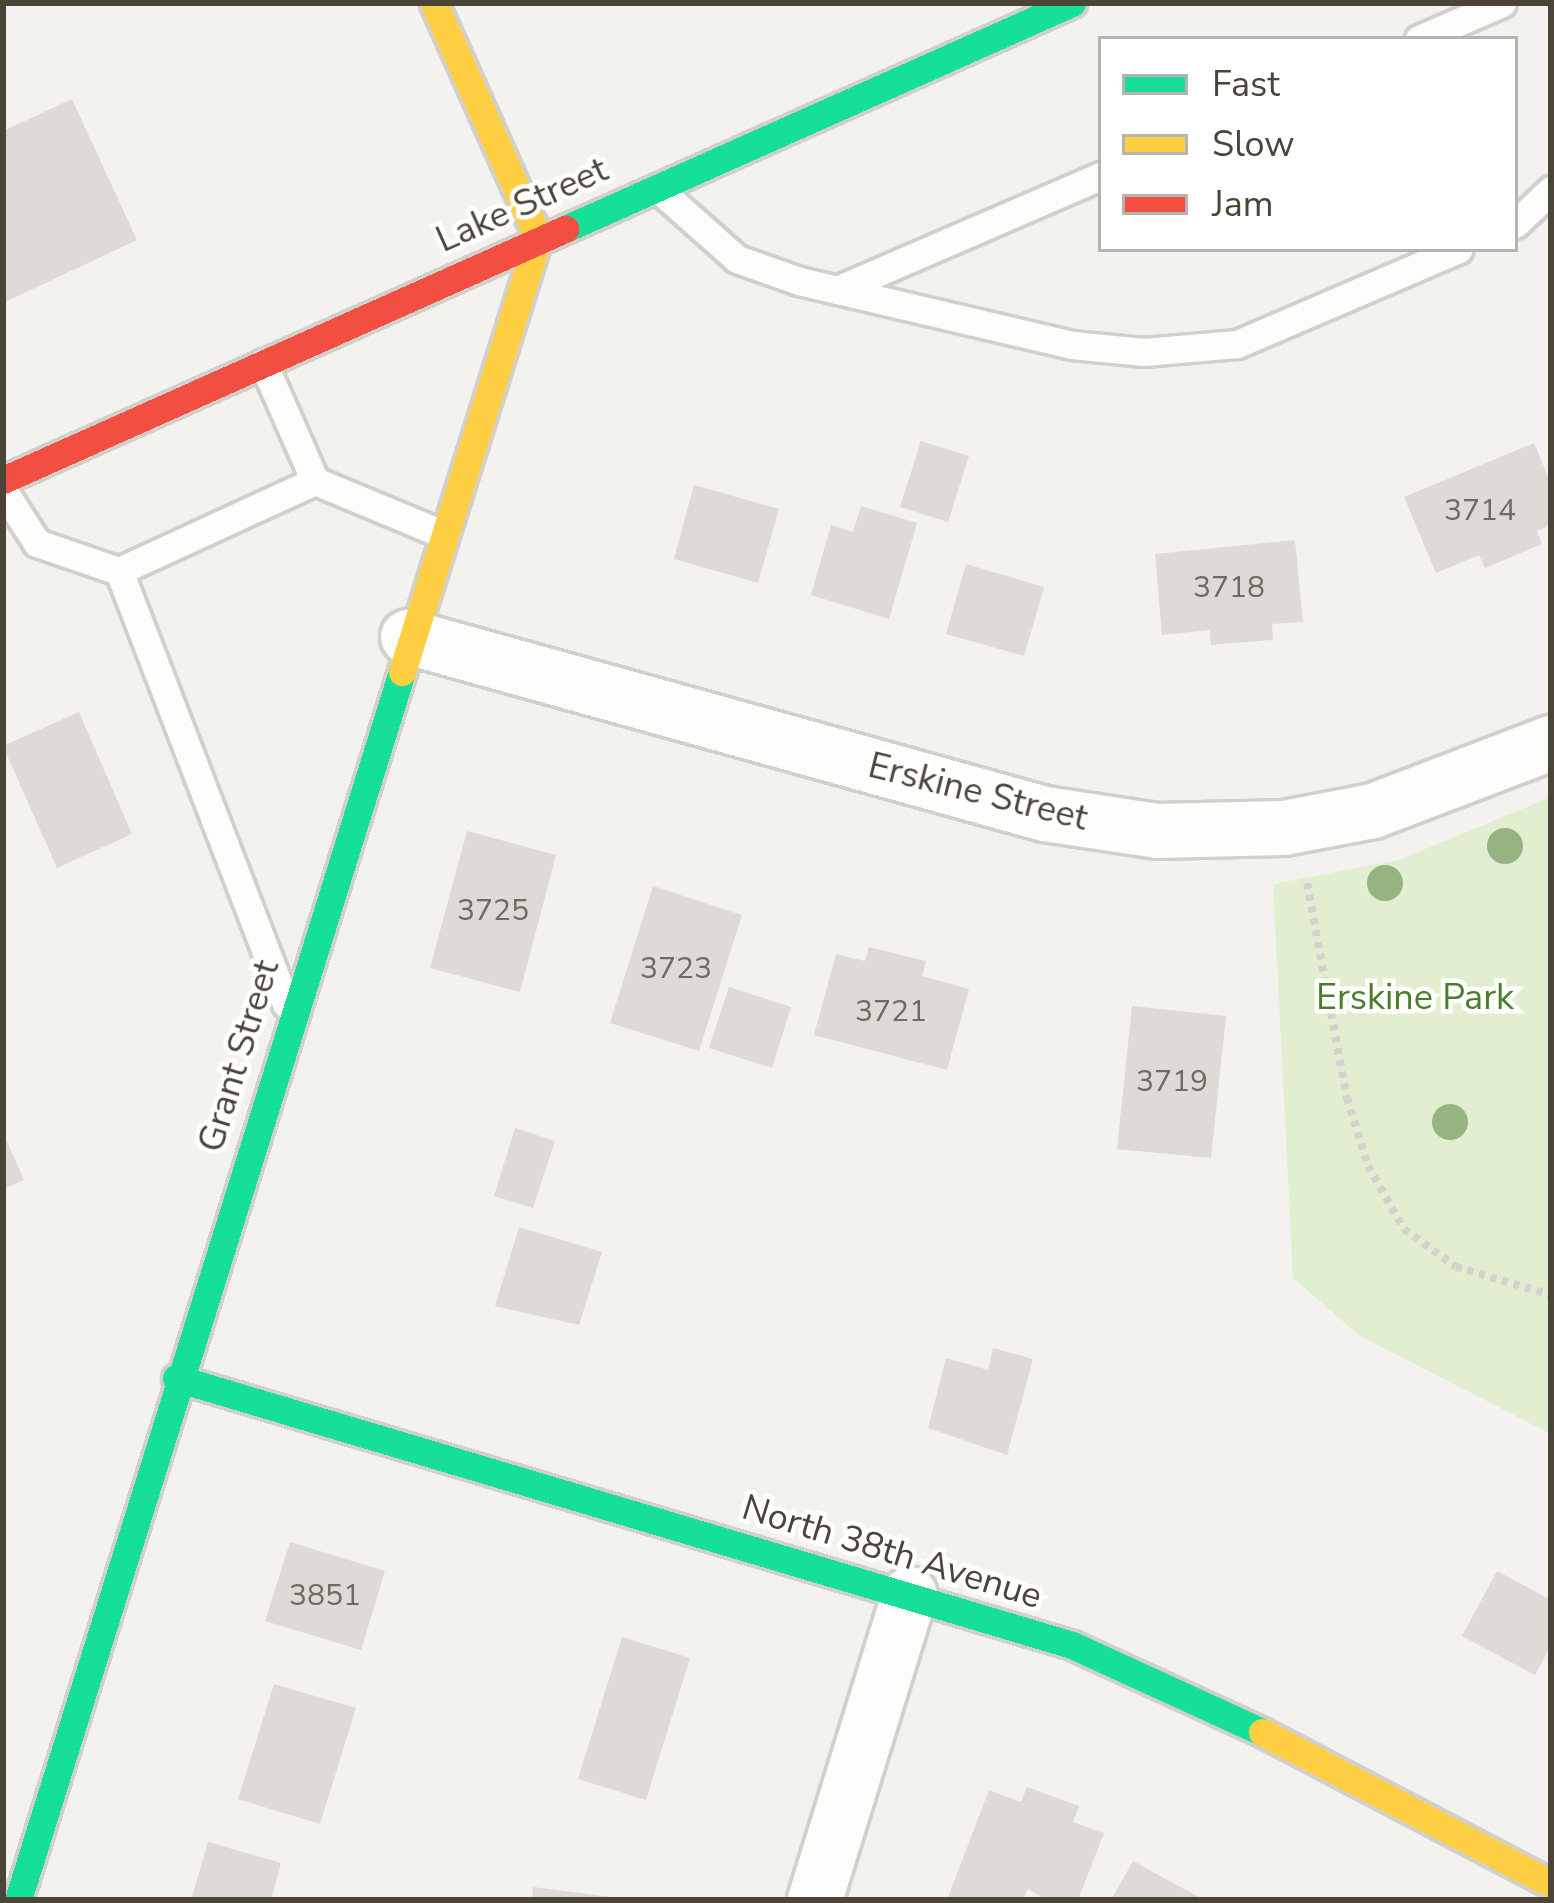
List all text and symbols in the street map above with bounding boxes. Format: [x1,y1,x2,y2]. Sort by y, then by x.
legend [1098,36,1518,252]
text: Fast [1212,60,1280,109]
text: Slow [1212,120,1295,169]
street label: Lake Street [430,148,614,262]
text: Jam [1212,180,1274,229]
house number: 3714 [1444,493,1516,529]
house number: 3718 [1193,570,1265,606]
street label: Erskine Street [864,744,1092,840]
house number: 3725 [457,893,529,929]
house number: 3723 [640,951,712,987]
street label: Grant Street [189,955,289,1157]
park label: Erskine Park [1316,976,1514,1020]
house number: 3721 [855,994,927,1030]
house number: 3719 [1136,1064,1208,1100]
street label: North 38th Avenue [737,1486,1047,1618]
house number: 3851 [289,1578,361,1614]

